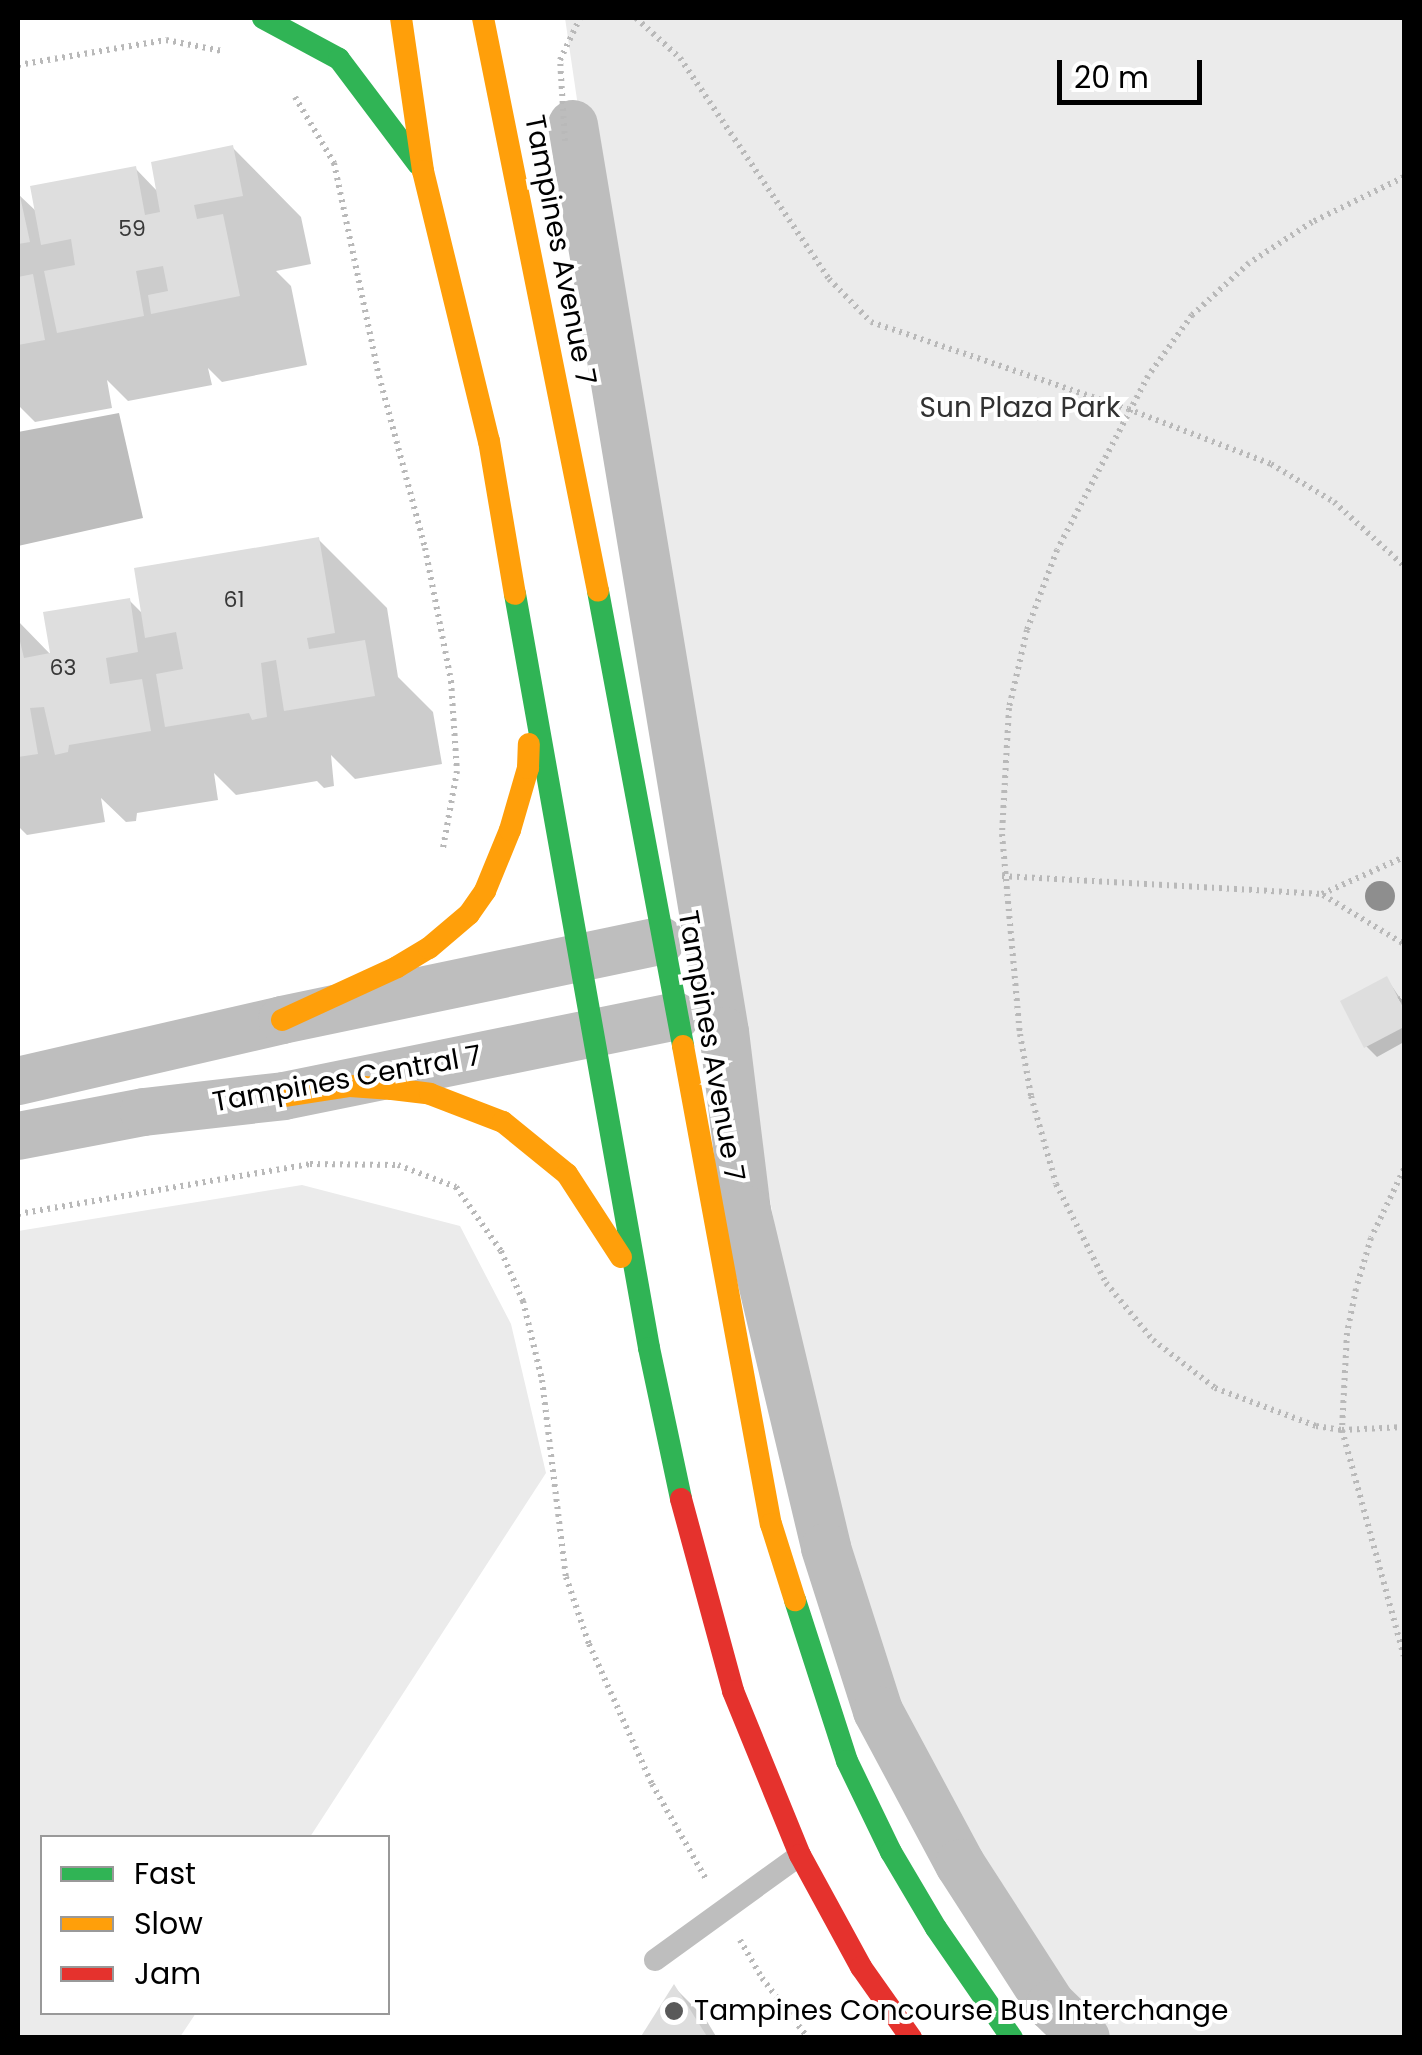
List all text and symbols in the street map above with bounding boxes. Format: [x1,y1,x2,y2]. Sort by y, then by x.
scale bar [1062,40,1207,102]
text: 20 m [1074,56,1149,99]
street label: Tampines Avenue 7 [517,112,603,388]
house number: 59 [118,216,146,242]
park label: Sun Plaza Park [920,391,1120,425]
house number: 61 [223,587,245,613]
house number: 63 [50,655,76,681]
street label: Tampines Avenue 7 [671,908,751,1184]
street label: Tampines Central 7 [210,1039,484,1119]
legend [40,1835,390,2015]
text: Fast [134,1852,196,1895]
text: Slow [134,1902,203,1945]
text: Jam [134,1952,201,1995]
place label: Tampines Concourse Bus Interchange [694,1994,1228,2028]
marker: Tampines Concourse Bus Interchange [663,2000,685,2022]

